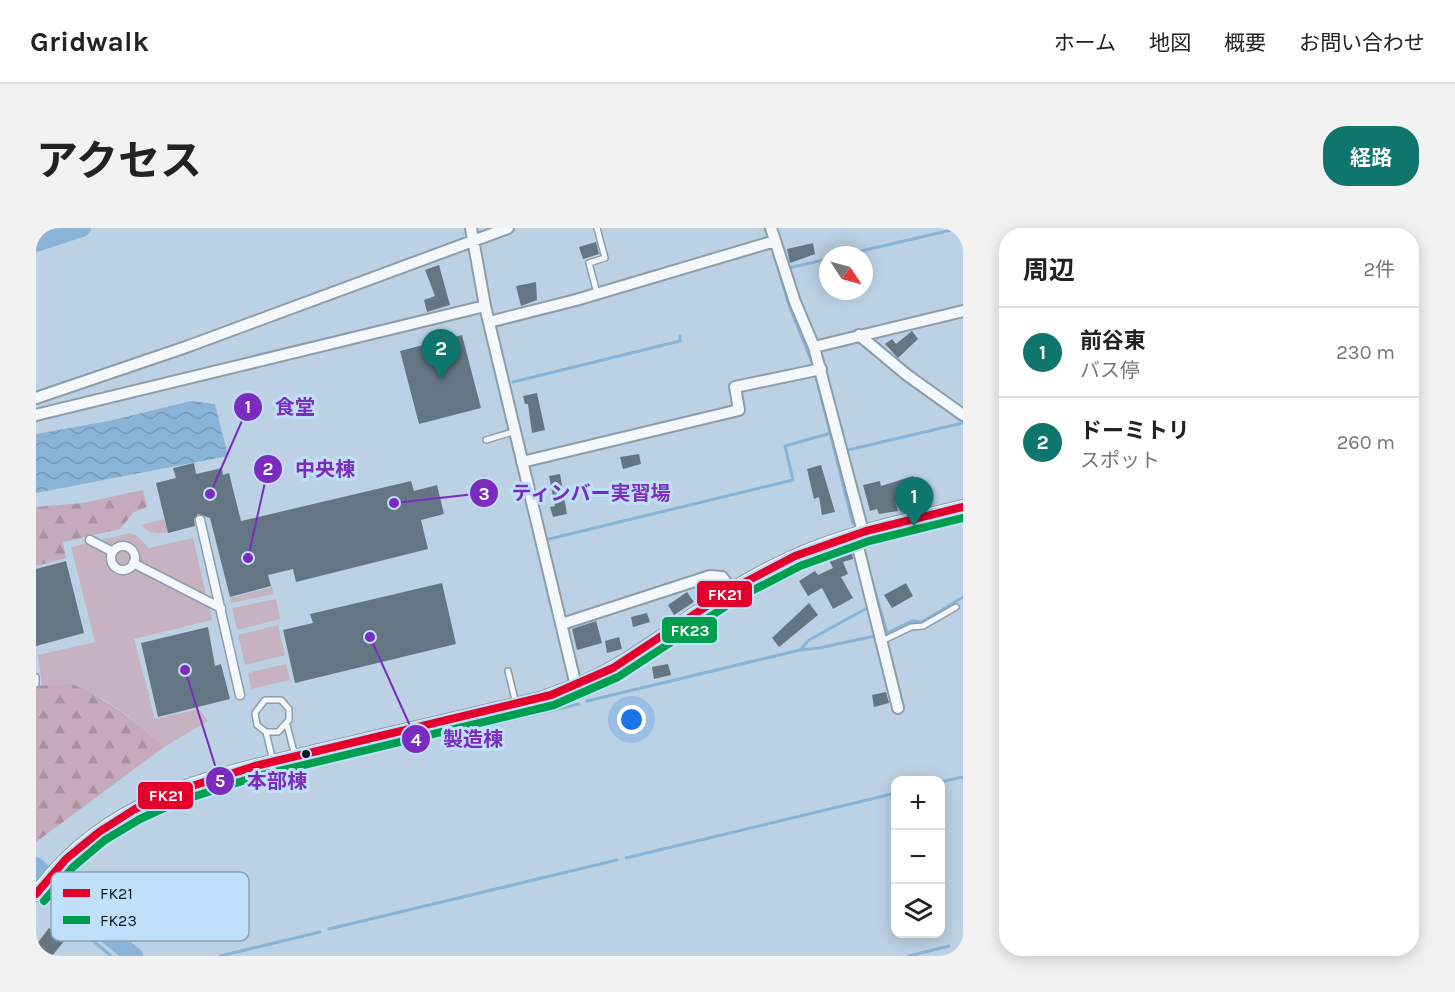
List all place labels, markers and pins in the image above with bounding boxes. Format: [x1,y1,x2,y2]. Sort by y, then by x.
pin: 2 [422,330,460,379]
callout: 食堂 [233,388,327,426]
callout: 中央棟 [253,450,367,488]
callout: ティンバー実習場 [469,474,683,512]
pin: 1 [894,478,934,527]
callout: 製造棟 [401,720,515,758]
unlabelled marker [300,748,312,760]
callout: 本部棟 [205,762,319,800]

